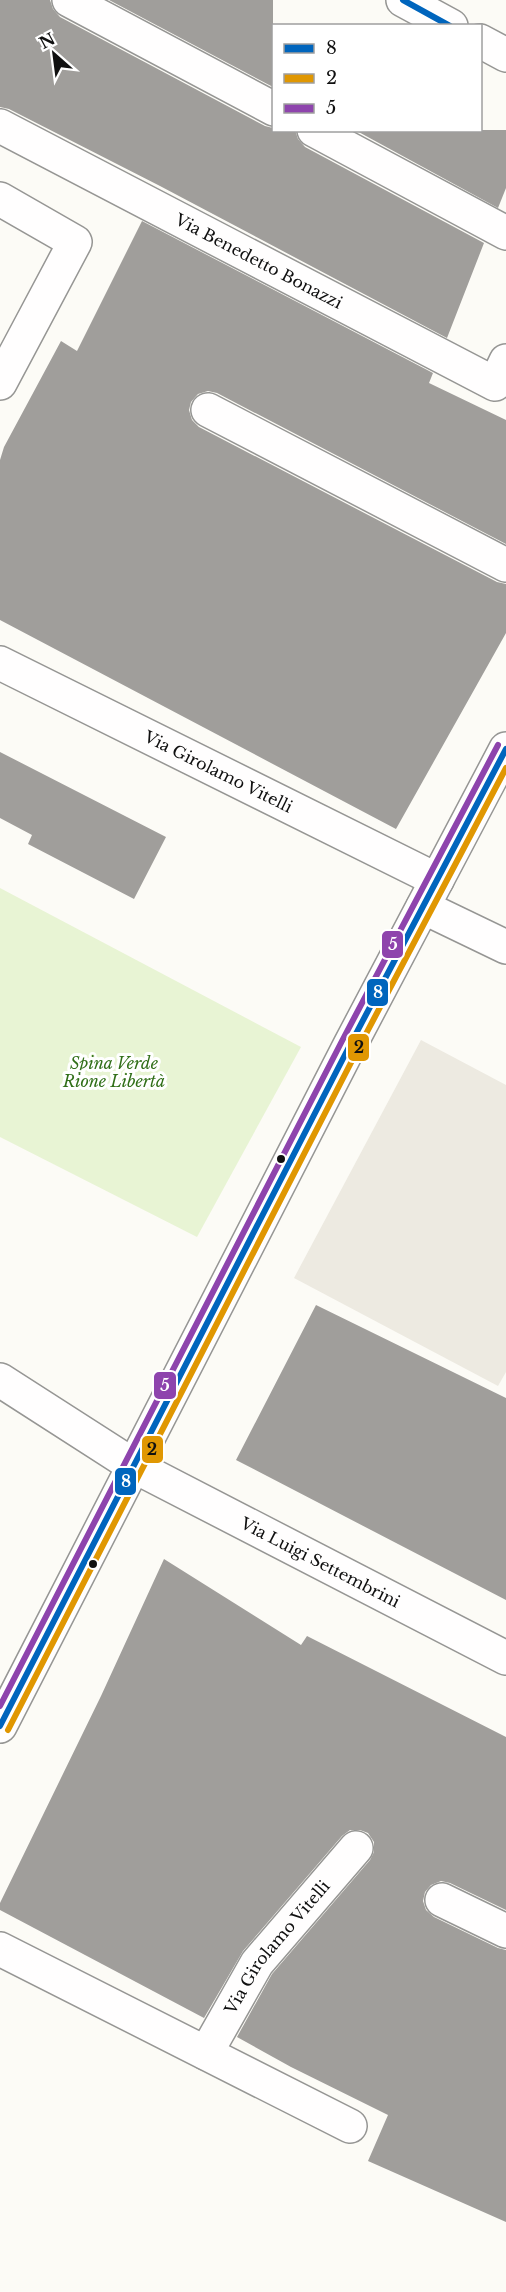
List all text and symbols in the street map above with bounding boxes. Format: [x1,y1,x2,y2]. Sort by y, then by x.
north arrow [24,24,84,84]
legend [272,24,482,132]
text: N [36,28,58,53]
text: 8 [326,37,337,59]
text: 2 [326,67,337,89]
text: 5 [326,97,336,119]
street label: Via Benedetto Bonazzi [171,209,346,313]
street label: Via Girolamo Vitelli [140,726,297,817]
line badge: 5 [381,930,404,959]
text: 5 [388,934,398,954]
line badge: 8 [366,978,389,1007]
text: 8 [373,982,383,1002]
line badge: 2 [347,1033,370,1062]
text: 2 [354,1037,364,1057]
park label: Spina Verde Rione Libertà [62,1053,165,1091]
unlabelled marker [275,1153,287,1165]
line badge: 5 [153,1371,177,1400]
text: 5 [160,1375,170,1395]
line badge: 2 [141,1435,164,1464]
text: 2 [147,1439,157,1459]
line badge: 8 [114,1467,137,1496]
text: 8 [121,1471,131,1491]
street label: Via Luigi Settembrini [236,1512,404,1612]
unlabelled marker [87,1558,99,1570]
street label: Via Girolamo Vitelli [220,1876,334,2018]

